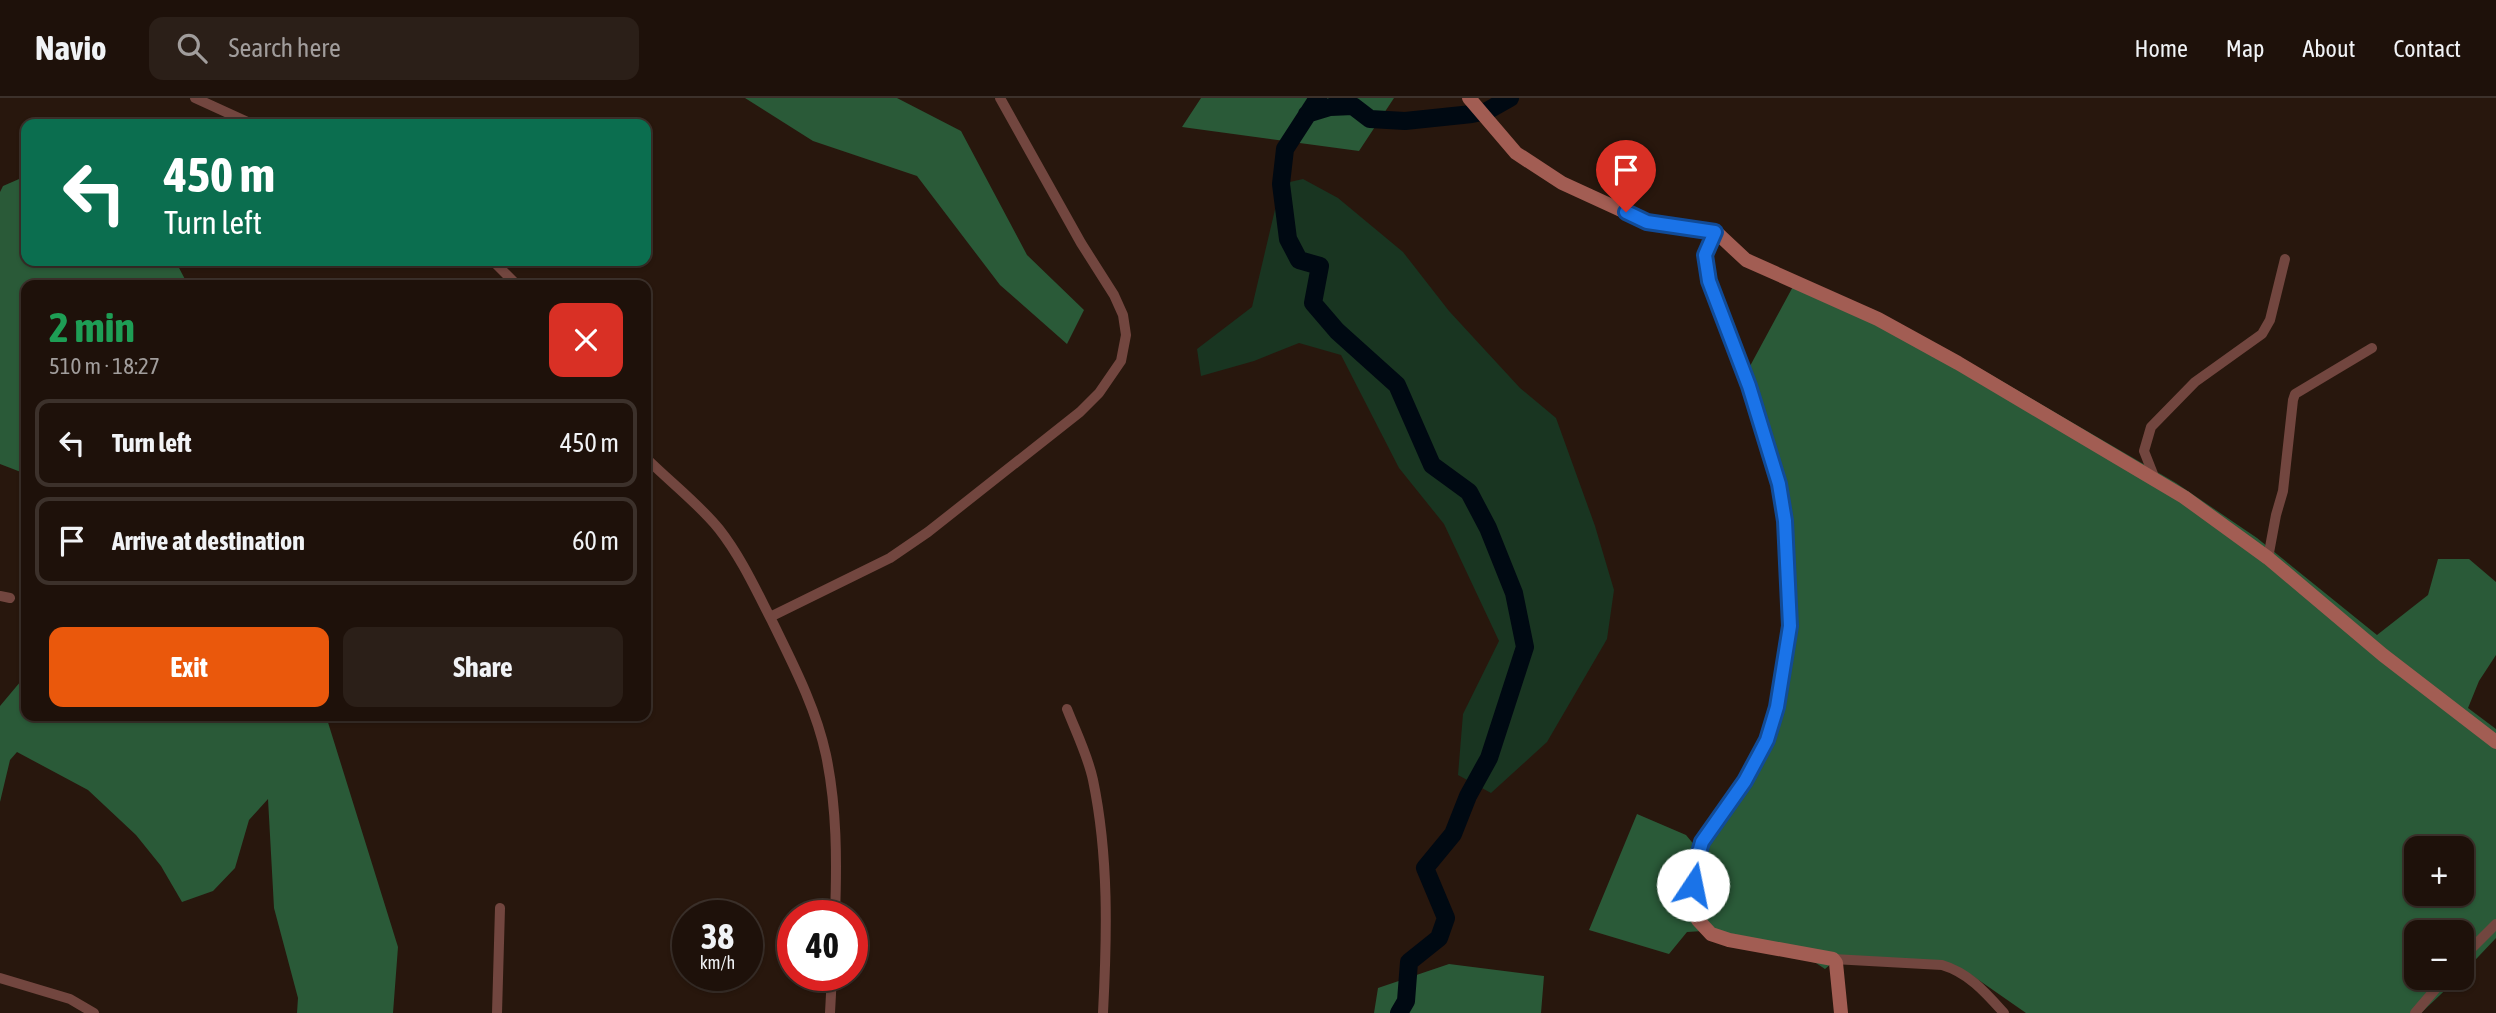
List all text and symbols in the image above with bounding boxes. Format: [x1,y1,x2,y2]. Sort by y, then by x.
search box [149,17,639,80]
text: Navio [35,29,107,67]
icon: search [173,29,211,67]
text: Search here [229,33,341,63]
text: Home [2134,35,2188,62]
text: Map [2226,35,2264,62]
text: About [2302,35,2355,62]
text: Contact [2393,35,2461,62]
pin [1596,140,1656,212]
text: 450 m [164,146,275,202]
icon: left [49,147,140,238]
icon: arrive [1607,151,1645,189]
text: Turn left [164,204,262,241]
text: 2 min [49,303,135,351]
button: close [549,303,623,377]
text: 510 m · 18:27 [49,353,160,379]
icon: left [53,424,91,462]
text: Turn left [112,428,192,458]
text: 450 m [560,428,619,458]
icon: arrive [53,522,91,560]
text: Arrive at destination [112,526,305,556]
text: 60 m [572,526,619,556]
button: Exit [49,627,329,707]
button: Share [343,627,623,707]
map controls [2404,836,2474,990]
button: + [2404,836,2474,906]
position arrow [1656,848,1730,922]
speed limit sign: 40 [777,900,868,991]
text: 38 [701,916,734,956]
button: − [2404,920,2474,990]
text: km/h [700,952,735,973]

